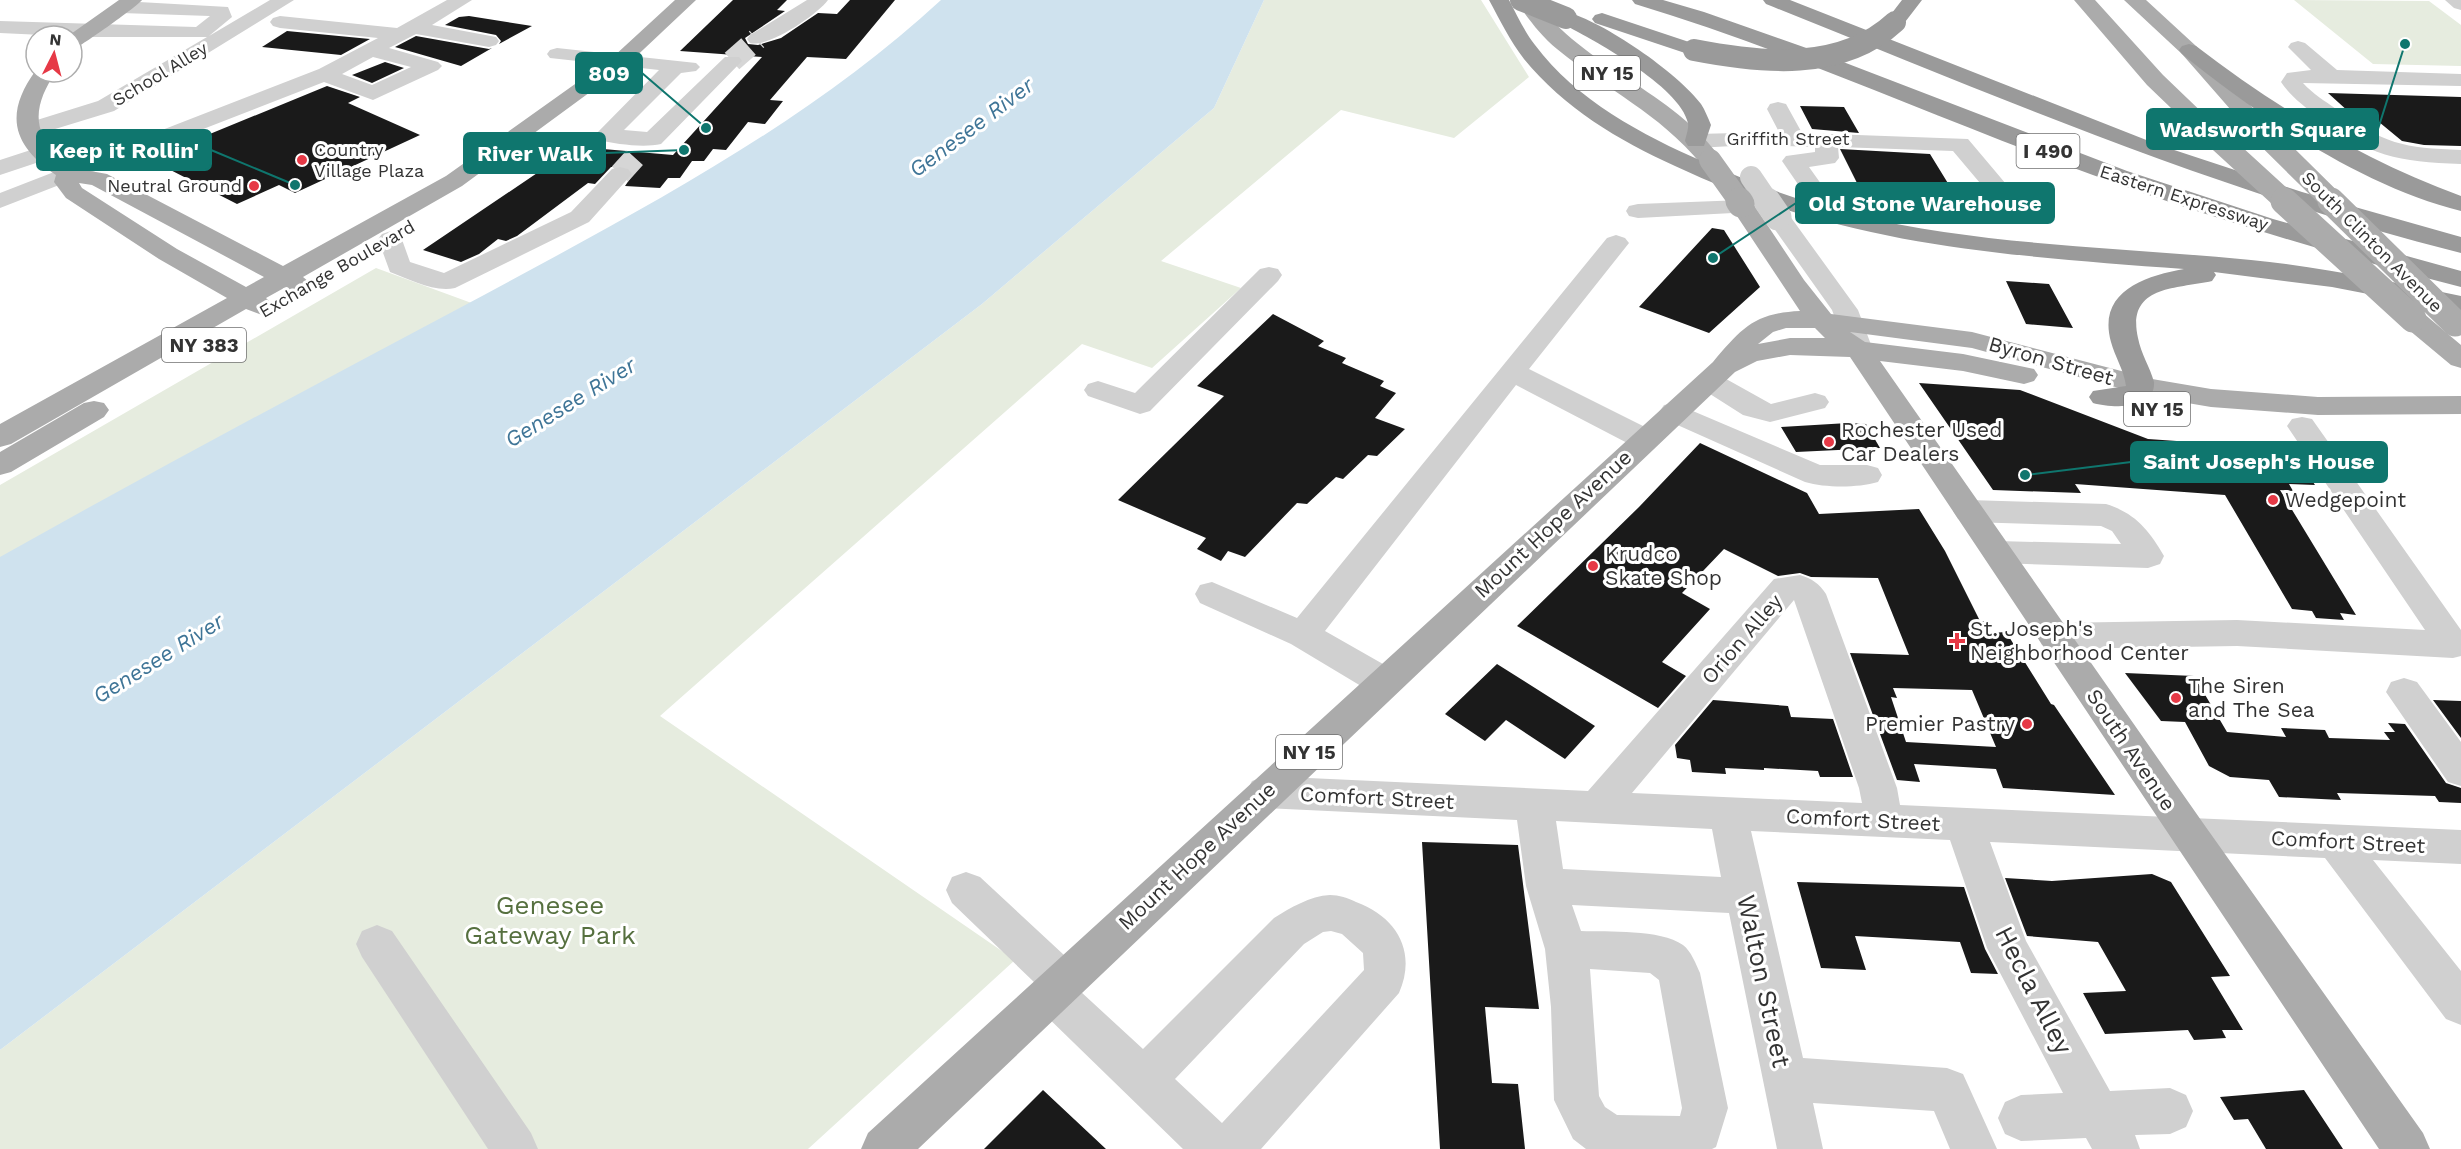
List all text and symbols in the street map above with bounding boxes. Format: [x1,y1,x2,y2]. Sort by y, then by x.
north arrow [24,24,84,84]
text: N [49,30,62,50]
street label: School Alley [109,37,212,110]
callout: 809 [576,53,642,93]
road number: NY 15 [1574,56,1640,90]
text: 809 [588,61,630,86]
water label: Genesee River [904,72,1040,182]
callout: Wadsworth Square [2147,109,2378,149]
text: Wadsworth Square [2159,117,2367,142]
street label: Griffith Street [1726,128,1850,149]
callout: Keep it Rollin' [37,130,211,170]
callout: River Walk [464,133,605,173]
road number: I 490 [2016,134,2080,168]
text: Keep it Rollin' [49,138,199,163]
place label: Country Village Plaza [314,139,424,181]
text: River Walk [477,141,593,166]
marker: Country Village Plaza [295,153,309,167]
street label: Eastern Expressway [2097,160,2272,235]
street label: South Clinton Avenue [2298,167,2447,316]
place label: Neutral Ground [107,175,242,196]
marker: Neutral Ground [247,179,261,193]
callout: Old Stone Warehouse [1796,183,2054,223]
text: Old Stone Warehouse [1808,191,2042,216]
street label: Exchange Boulevard [255,215,418,322]
road number: NY 383 [162,328,246,362]
street label: Byron Street [1986,331,2117,390]
water label: Genesee River [500,351,641,453]
road number: NY 15 [2124,392,2190,426]
place label: Rochester Used Car Dealers [1841,417,2002,466]
marker: Rochester Used Car Dealers [1822,435,1836,449]
callout: Saint Joseph's House [2131,442,2387,482]
street label: Mount Hope Avenue [1469,444,1636,603]
text: Saint Joseph's House [2143,449,2375,474]
place label: Wedgepoint [2285,487,2406,512]
marker: Wedgepoint [2266,493,2280,507]
place label: Krudco Skate Shop [1605,541,1722,590]
marker: Krudco Skate Shop [1586,559,1600,573]
street label: Orion Alley [1696,589,1788,689]
water label: Genesee River [88,607,229,709]
place label: St. Joseph's Neighborhood Center [1970,616,2189,665]
marker: St. Joseph's Neighborhood Center [1948,632,1966,650]
place label: The Siren and The Sea [2188,673,2315,722]
street label: South Avenue [2082,684,2181,815]
marker: The Siren and The Sea [2169,691,2183,705]
place label: Premier Pastry [1865,711,2015,736]
marker: Premier Pastry [2020,717,2034,731]
road number: NY 15 [1276,735,1342,769]
street label: Mount Hope Avenue [1113,776,1280,935]
street label: Comfort Street [1299,781,1455,814]
street label: Comfort Street [1785,803,1941,836]
street label: Comfort Street [2270,825,2426,858]
park label: Genesee Gateway Park [464,890,636,950]
street label: Walton Street [1731,892,1797,1070]
street label: Hecla Alley [1989,921,2079,1059]

